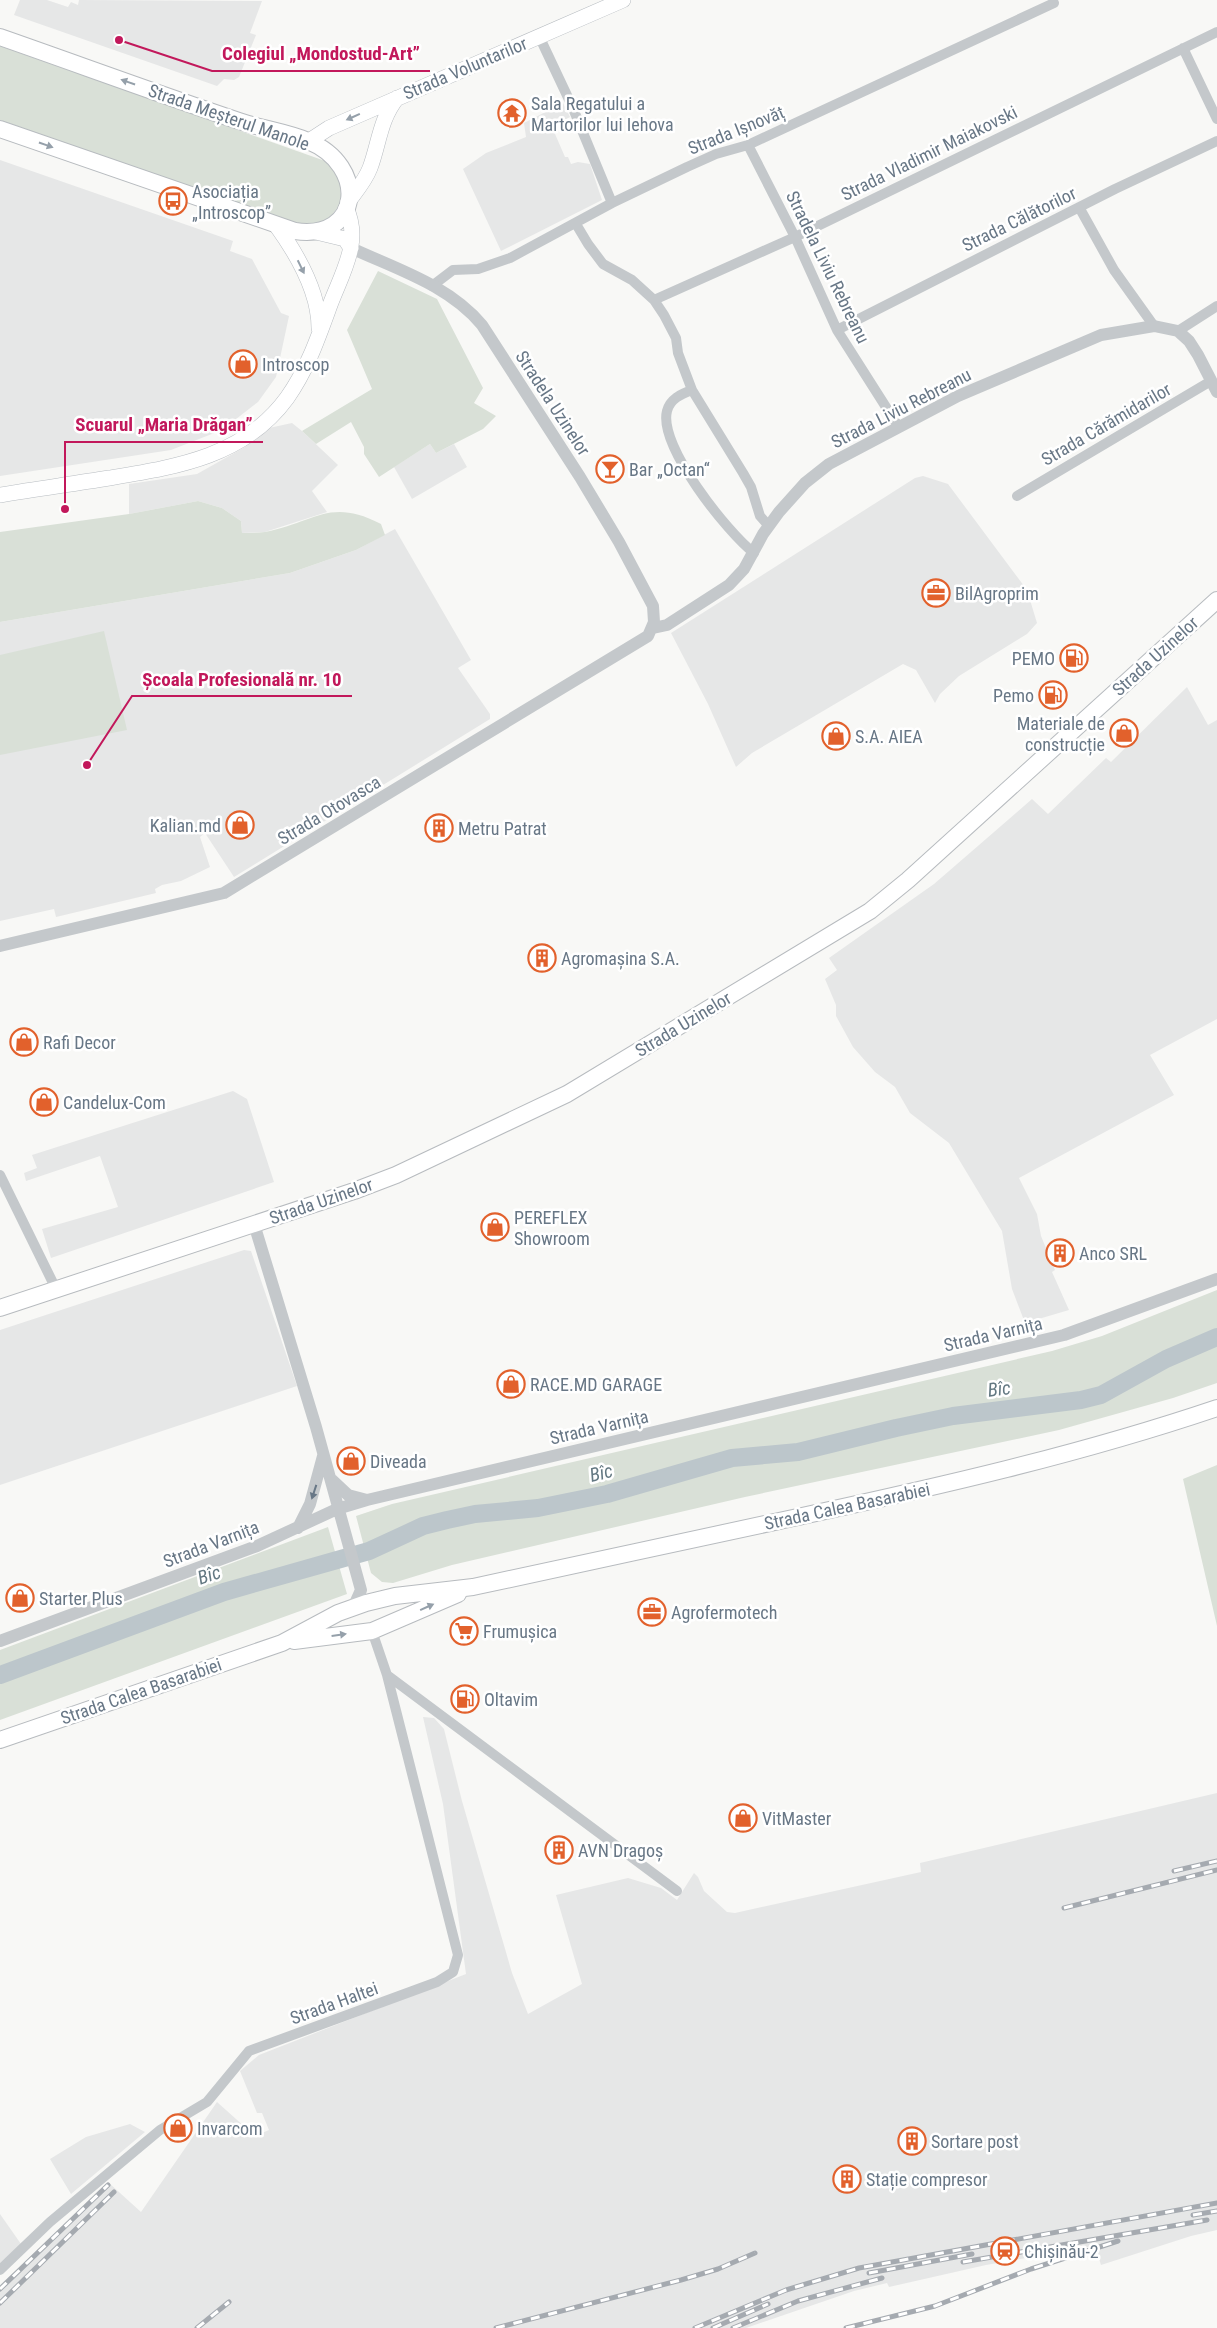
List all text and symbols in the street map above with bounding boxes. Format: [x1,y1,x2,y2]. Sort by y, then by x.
street label: Strada Voluntarilor [400,32,531,104]
callout: Colegiul „Mondostud-Art” [212,37,430,71]
text: Colegiul „Mondostud-Art” [222,42,420,65]
one-way arrow [120,78,135,86]
street label: Strada Meșterul Manole [145,80,312,155]
place label: Sala Regatului a Martorilor lui Iehova [531,93,674,135]
temple icon: Sala Regatului a Martorilor lui Iehova [497,98,527,128]
street label: Strada Ișnovăț [685,101,788,160]
street label: Strada Vladimir Maiakovski [837,101,1021,205]
one-way arrow [346,113,360,121]
one-way arrow [39,141,54,149]
place label: Asociația „Introscop” [192,181,271,223]
street label: Strada Călătorilor [959,182,1080,256]
bus stop icon: Asociația „Introscop” [158,186,188,216]
street label: Stradela Liviu Rebreanu [782,187,874,347]
one-way arrow [297,260,305,274]
street label: Stradela Uzinelor [511,347,595,460]
shop icon: Introscop [228,349,258,379]
place label: Introscop [262,354,329,375]
street label: Strada Liviu Rebreanu [828,364,974,452]
street label: Strada Cărămidarilor [1037,378,1175,470]
callout: Scuarul „Maria Drăgan” [65,408,263,442]
text: Scuarul „Maria Drăgan” [75,413,253,436]
bar icon: Bar „Octan“ [595,454,625,484]
place label: Bar „Octan“ [629,459,710,480]
office icon: BilAgroprim [921,578,951,608]
place label: BilAgroprim [955,583,1039,604]
street label: Strada Uzinelor [1108,612,1203,700]
fuel station icon: PEMO [1059,643,1089,673]
place label: PEMO [1012,648,1055,669]
callout: Școala Profesională nr. 10 [132,662,352,696]
text: Școala Profesională nr. 10 [142,668,342,691]
fuel station icon: Pemo [1038,680,1068,710]
place label: Pemo [993,685,1034,706]
place label: Materiale de construcție [1017,713,1105,756]
shop icon: Materiale de construcție [1109,718,1139,748]
shop icon: S.A. AIEA [821,721,851,751]
place label: S.A. AIEA [855,726,923,747]
street label: Strada Otovasca [274,771,384,849]
shop icon: Kalian.md [225,810,255,840]
building icon: Metru Patrat [424,813,454,843]
place label: Kalian.md [150,815,221,836]
place label: Metru Patrat [458,818,547,839]
building icon: Agromașina S.A. [527,943,557,973]
place label: Agromașina S.A. [561,948,680,970]
street label: Strada Uzinelor [631,987,735,1061]
shop icon: Rafi Decor [9,1027,39,1057]
place label: Rafi Decor [43,1032,116,1053]
shop icon: Candelux-Com [29,1087,59,1117]
place label: Candelux-Com [63,1092,166,1113]
street label: Strada Uzinelor [267,1173,376,1229]
place label: PEREFLEX Showroom [514,1207,590,1249]
shop icon: PEREFLEX Showroom [480,1212,510,1242]
building icon: Anco SRL [1045,1238,1075,1268]
place label: Anco SRL [1079,1243,1147,1264]
street label: Strada Varnița [942,1312,1045,1357]
shop icon: RACE.MD GARAGE [496,1369,526,1399]
place label: RACE.MD GARAGE [530,1374,662,1395]
water label: Bîc [986,1376,1012,1402]
street label: Strada Varnița [548,1405,651,1450]
shop icon: Diveada [336,1446,366,1476]
place label: Diveada [370,1451,427,1472]
water label: Bîc [587,1459,615,1487]
street label: Strada Calea Basarabiei [762,1478,932,1534]
one-way arrow [310,1485,318,1500]
street label: Strada Varnița [160,1516,262,1573]
water label: Bîc [194,1560,224,1590]
shop icon: Starter Plus [5,1583,35,1613]
place label: Starter Plus [39,1588,123,1609]
office icon: Agrofermotech [637,1597,667,1627]
place label: Agrofermotech [671,1602,777,1623]
one-way arrow [420,1603,434,1611]
supermarket icon: Frumușica [449,1616,479,1646]
place label: Frumușica [483,1621,557,1643]
one-way arrow [332,1631,348,1639]
street label: Strada Calea Basarabiei [58,1654,224,1728]
fuel station icon: Oltavim [450,1684,480,1714]
place label: Oltavim [484,1689,538,1710]
shop icon: VitMaster [728,1803,758,1833]
place label: VitMaster [762,1808,832,1829]
building icon: AVN Dragoș [544,1835,574,1865]
place label: AVN Dragoș [578,1840,663,1862]
street label: Strada Haltei [287,1977,381,2029]
shop icon: Invarcom [163,2113,193,2143]
place label: Invarcom [197,2118,263,2139]
building icon: Sortare post [897,2126,927,2156]
place label: Sortare post [931,2131,1019,2152]
building icon: Stație compresor [832,2164,862,2194]
place label: Stație compresor [866,2169,988,2191]
station icon: Chișinău-2 [990,2236,1020,2266]
place label: Chișinău-2 [1024,2241,1099,2263]

